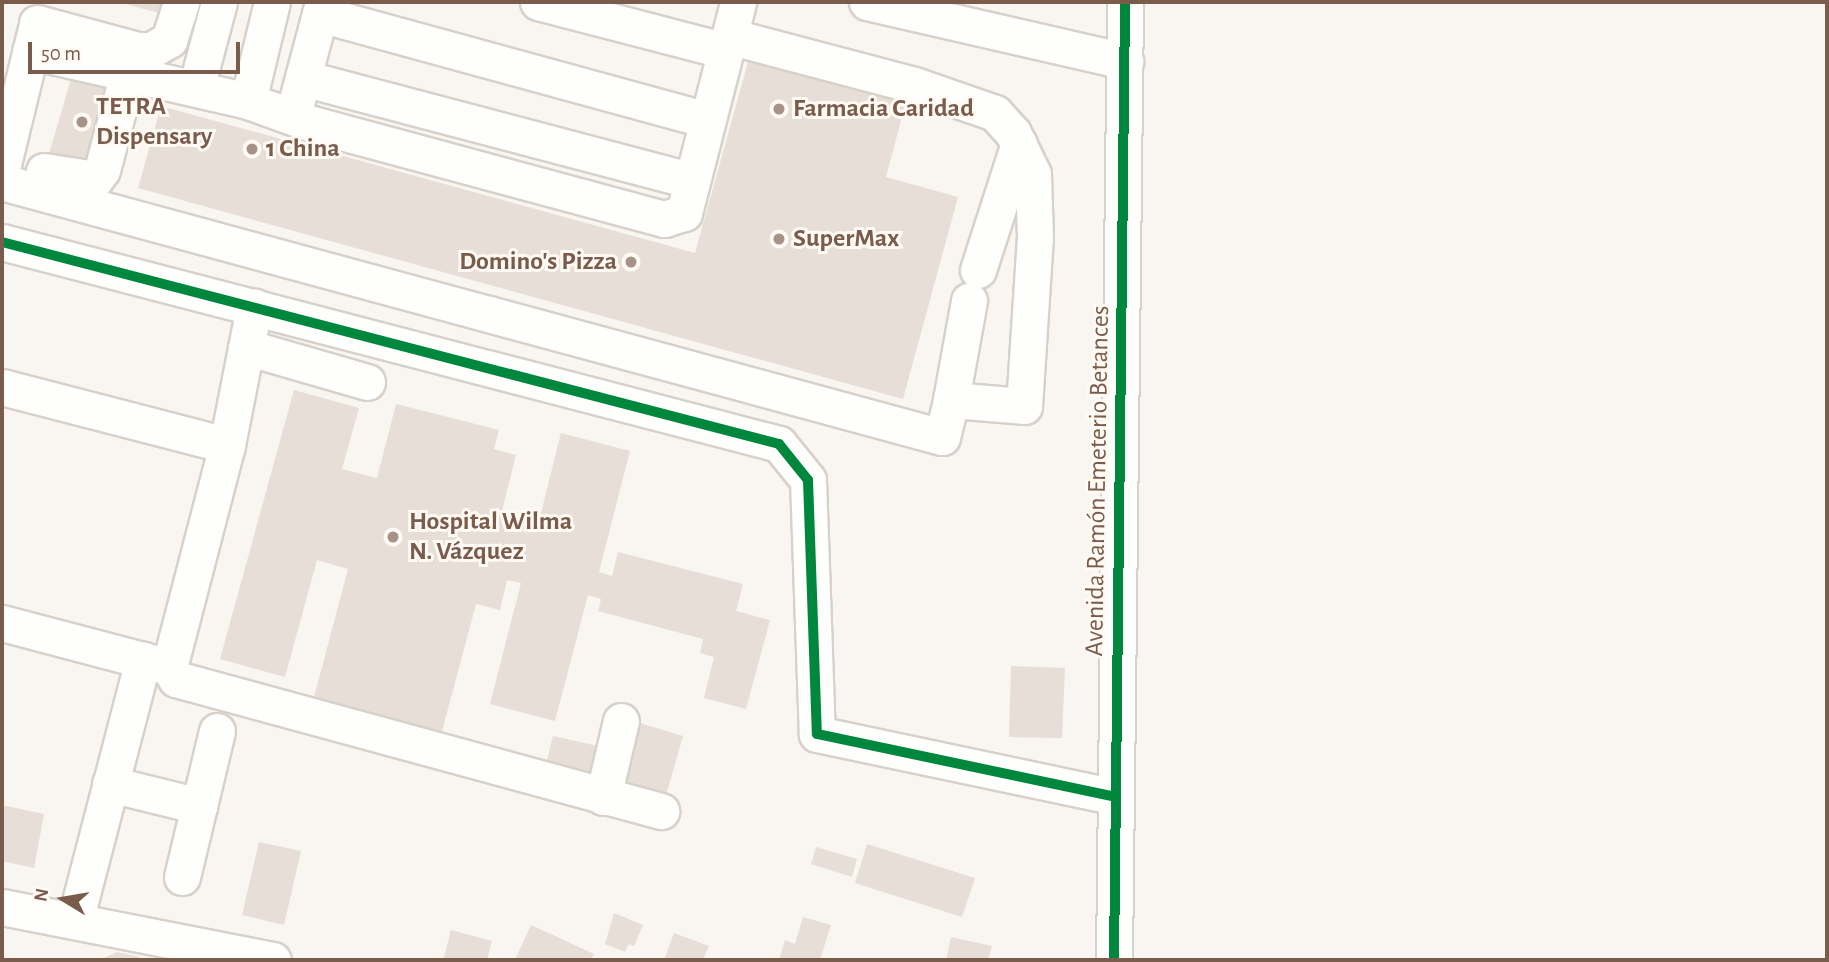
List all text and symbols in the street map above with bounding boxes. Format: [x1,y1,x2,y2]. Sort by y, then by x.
scale bar [32,28,243,72]
text: 50 m [41,43,81,64]
place label: TETRA Dispensary [96,91,212,152]
place label: Farmacia Caridad [793,93,974,125]
marker: Farmacia Caridad [771,101,787,117]
marker: TETRA Dispensary [74,114,90,130]
place label: 1 China [266,133,340,165]
marker: 1 China [244,141,260,157]
place label: SuperMax [793,223,899,255]
marker: SuperMax [771,231,787,247]
place label: Domino's Pizza [459,246,617,278]
marker: Domino's Pizza [623,254,639,270]
street label: Avenida Ramón Emeterio Betances [1079,305,1117,657]
place label: Hospital Wilma N. Vázquez [409,506,572,568]
marker: Hospital Wilma N. Vázquez [383,527,403,547]
north arrow [28,864,98,934]
text: N [31,887,52,903]

